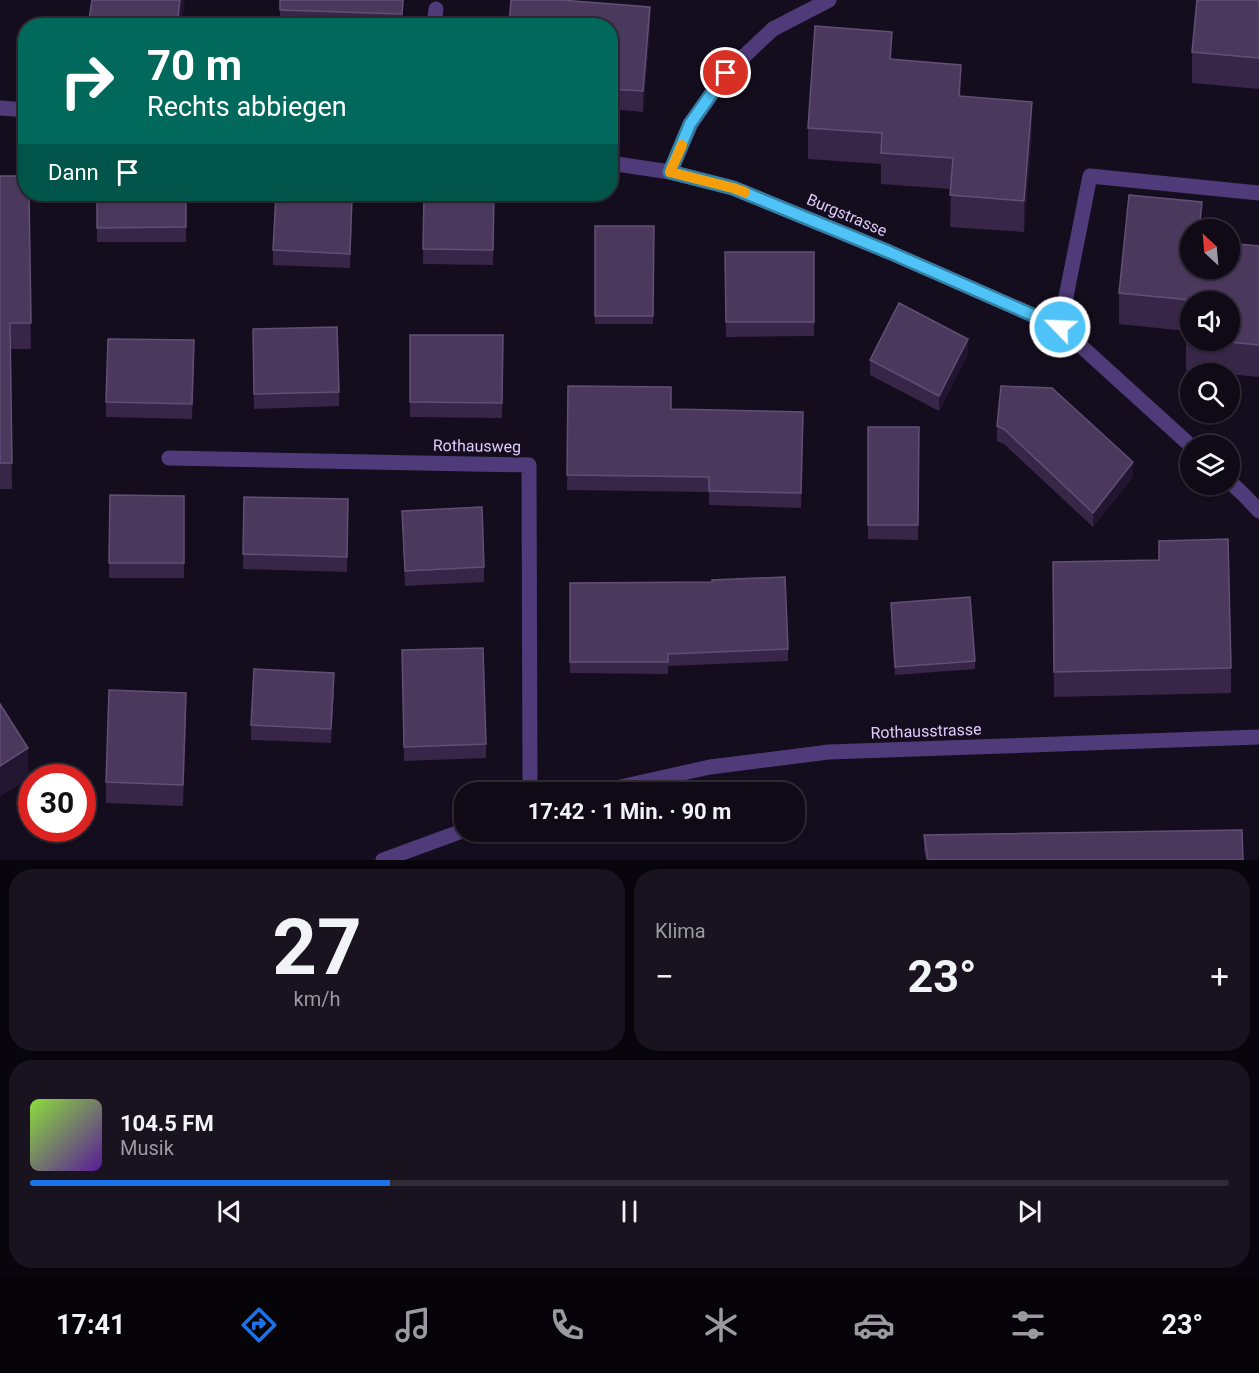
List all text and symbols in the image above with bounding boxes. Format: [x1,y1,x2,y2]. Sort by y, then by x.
text: 70 m [147,41,242,90]
icon: right [48,42,126,120]
pin [700,47,751,98]
icon: arrive [709,56,742,89]
text: Rechts abbiegen [147,91,347,123]
icon: arrive [111,156,144,189]
text: Dann [48,160,99,185]
street label: Burgstrasse [804,190,890,240]
north arrow [1180,219,1240,279]
map controls [1180,219,1240,495]
button: sound [1180,291,1240,351]
position arrow [1028,295,1092,359]
button: search [1180,363,1240,423]
button: layers [1180,435,1240,495]
street label: Rothausweg [433,436,521,456]
street label: Rothausstrasse [870,720,982,742]
speed limit sign: 30 [18,764,96,842]
text: 17:42 · 1 Min. · 90 m [528,799,731,824]
text: 27 [272,902,362,993]
text: Klima [655,919,706,943]
text: 23° [907,950,977,1003]
text: − [655,957,674,996]
text: + [1210,957,1229,996]
text: km/h [294,987,340,1011]
text: 104.5 FM [120,1111,214,1136]
text: Musik [120,1136,174,1160]
icon: previous [213,1195,246,1228]
icon: pause [613,1195,646,1228]
icon: next [1013,1195,1046,1228]
icon: directions [238,1304,280,1346]
icon: music [392,1304,434,1346]
icon: phone [546,1304,588,1346]
icon: climate [700,1304,742,1346]
icon: car [853,1304,895,1346]
icon: filters [1007,1304,1049,1346]
text: 17:41 [56,1309,126,1341]
text: 23° [1161,1309,1203,1341]

